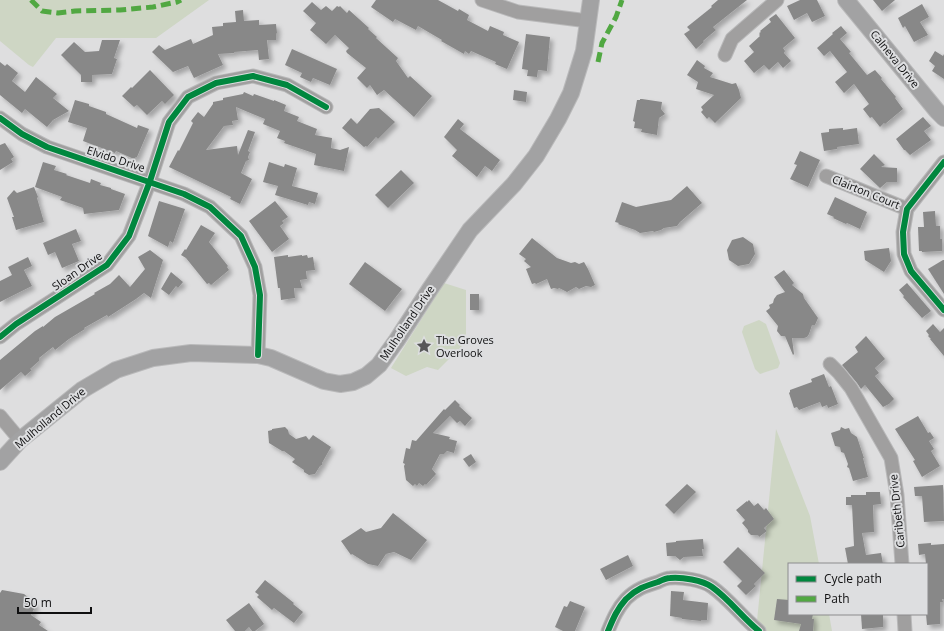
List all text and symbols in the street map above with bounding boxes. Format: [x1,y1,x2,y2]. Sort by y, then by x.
street label: Calneva Drive [867,27,923,91]
street label: Elvido Drive [85,142,147,175]
street label: Clairton Court [830,171,902,212]
street label: Sloan Drive [49,248,105,293]
street label: Mulholland Drive [376,282,437,363]
place label: The Groves Overlook [436,332,494,360]
place icon: The Groves Overlook [415,337,433,355]
street label: Mulholland Drive [11,384,88,452]
street label: Caribeth Drive [885,474,908,548]
legend [788,563,928,615]
text: Cycle path [824,570,882,587]
scale bar [18,589,91,615]
text: Path [824,590,850,607]
text: 50 m [24,594,52,611]

